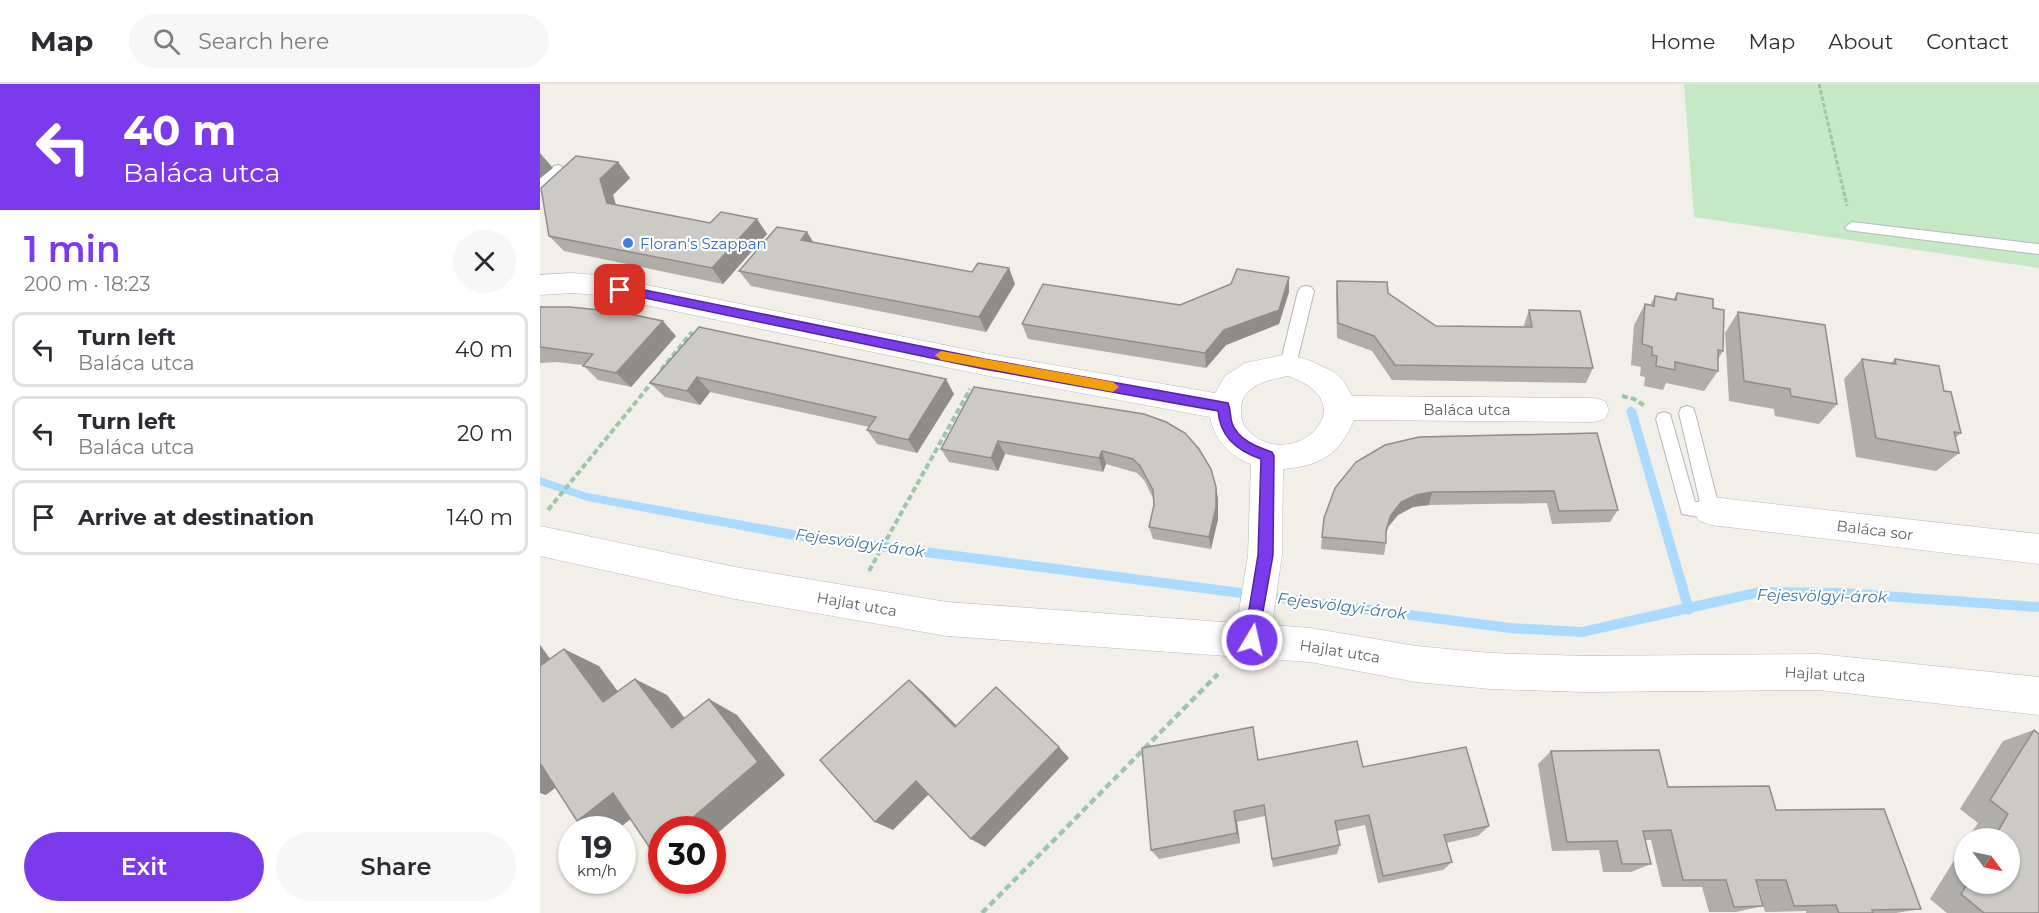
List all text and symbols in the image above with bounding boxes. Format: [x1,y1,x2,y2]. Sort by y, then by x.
search box [129,14,549,68]
text: Map [30,24,93,58]
icon: search [150,25,183,58]
text: Search here [198,28,329,55]
text: Home [1650,29,1715,54]
text: Map [1748,29,1795,54]
text: About [1828,29,1893,54]
text: Contact [1926,29,2009,54]
text: 40 m [123,104,236,156]
icon: left [24,108,102,186]
text: Baláca utca [123,156,280,189]
text: 1 min [24,227,121,271]
button: close [453,230,516,293]
place label: Floran's Szappan [640,234,767,253]
marker: Floran's Szappan [621,236,635,250]
pin [594,264,645,315]
text: 200 m · 18:23 [24,272,151,296]
icon: arrive [603,273,636,306]
text: Turn left [78,324,176,351]
icon: left [27,333,60,366]
text: 40 m [455,336,513,363]
text: Baláca utca [78,351,195,375]
street label: Baláca utca [1423,400,1511,419]
text: Turn left [78,408,176,435]
icon: left [27,417,60,450]
text: 20 m [457,420,513,447]
text: Baláca utca [78,435,195,459]
icon: arrive [27,501,60,534]
text: Arrive at destination [78,504,314,531]
text: 140 m [447,504,513,531]
street label: Baláca sor [1836,516,1914,544]
water label: Fejesvölgyi-árok [794,525,927,562]
water label: Fejesvölgyi-árok [1757,585,1889,607]
street label: Hajlat utca [815,588,899,620]
water label: Fejesvölgyi-árok [1276,589,1409,624]
position arrow [1220,608,1284,672]
street label: Hajlat utca [1298,635,1382,667]
street label: Hajlat utca [1784,662,1866,686]
speed limit sign: 30 [648,816,726,894]
north arrow [1954,828,2020,894]
map controls [1954,828,2020,894]
text: 19 [582,829,612,866]
button: Exit [24,832,264,901]
button: Share [276,832,516,901]
text: km/h [577,861,617,880]

